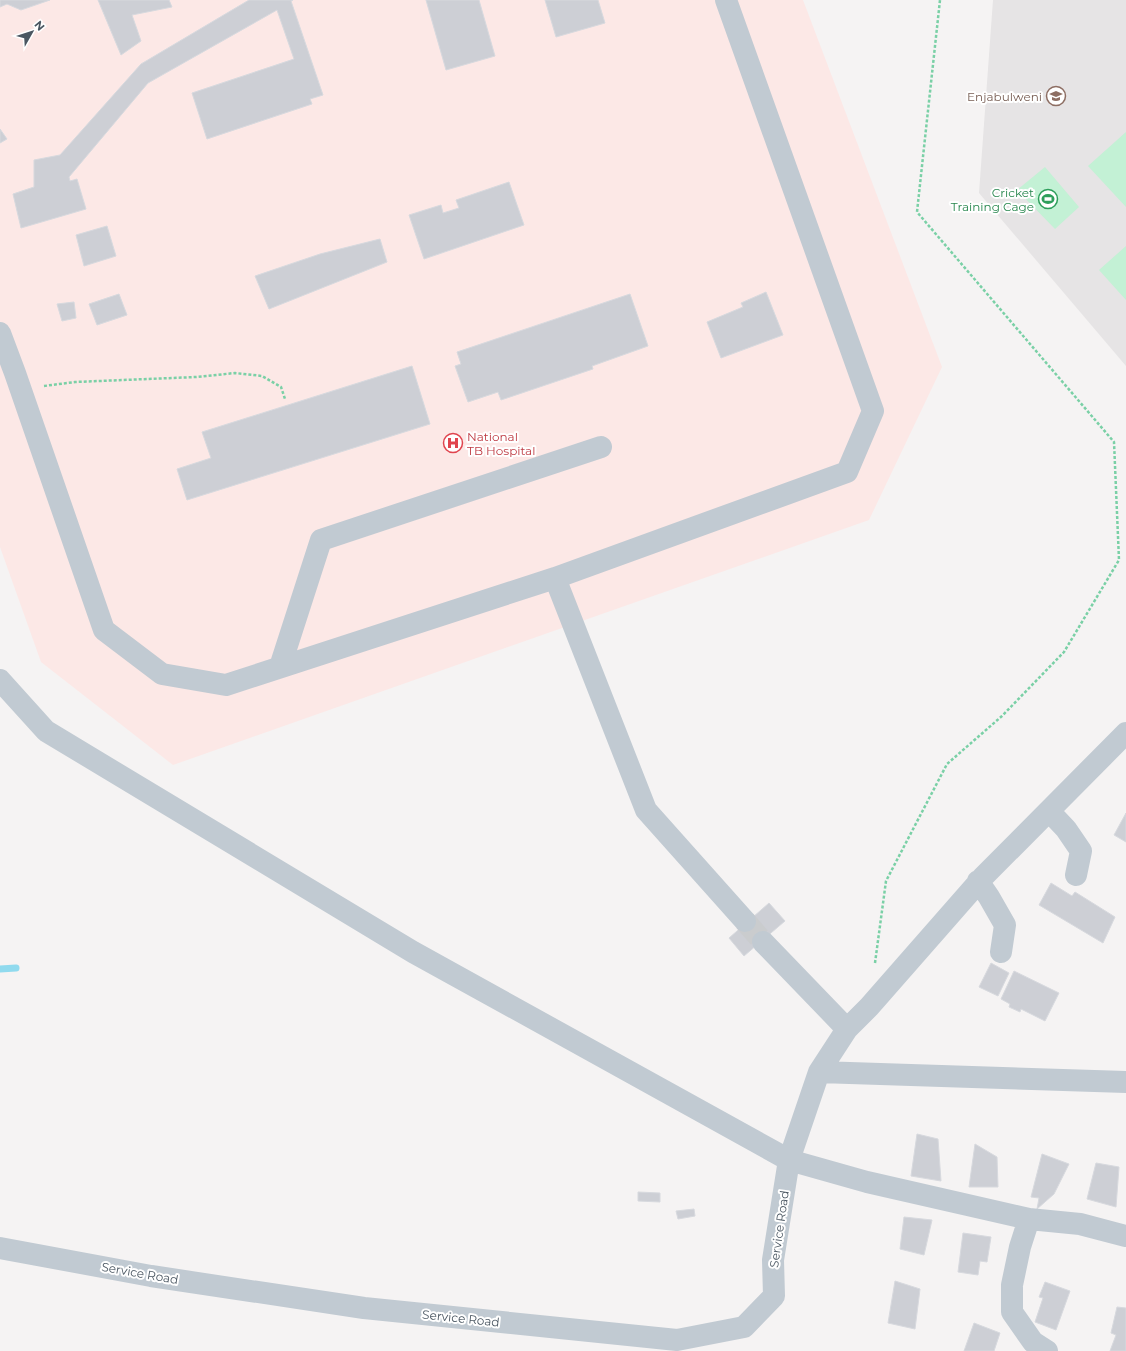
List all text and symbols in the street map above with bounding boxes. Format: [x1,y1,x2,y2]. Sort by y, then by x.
north arrow [12,12,52,52]
text: N [32,18,48,34]
school or university icon: Enjabulweni [1045,85,1067,107]
place label: Enjabulweni [967,89,1042,104]
place label: Cricket Training Cage [951,185,1034,214]
sports icon: Cricket Training Cage [1037,188,1059,210]
place label: National TB Hospital [467,429,535,458]
hospital icon: National TB Hospital [442,432,464,454]
street label: Service Road [766,1189,792,1269]
street label: Service Road [100,1259,180,1287]
street label: Service Road [422,1306,500,1330]

